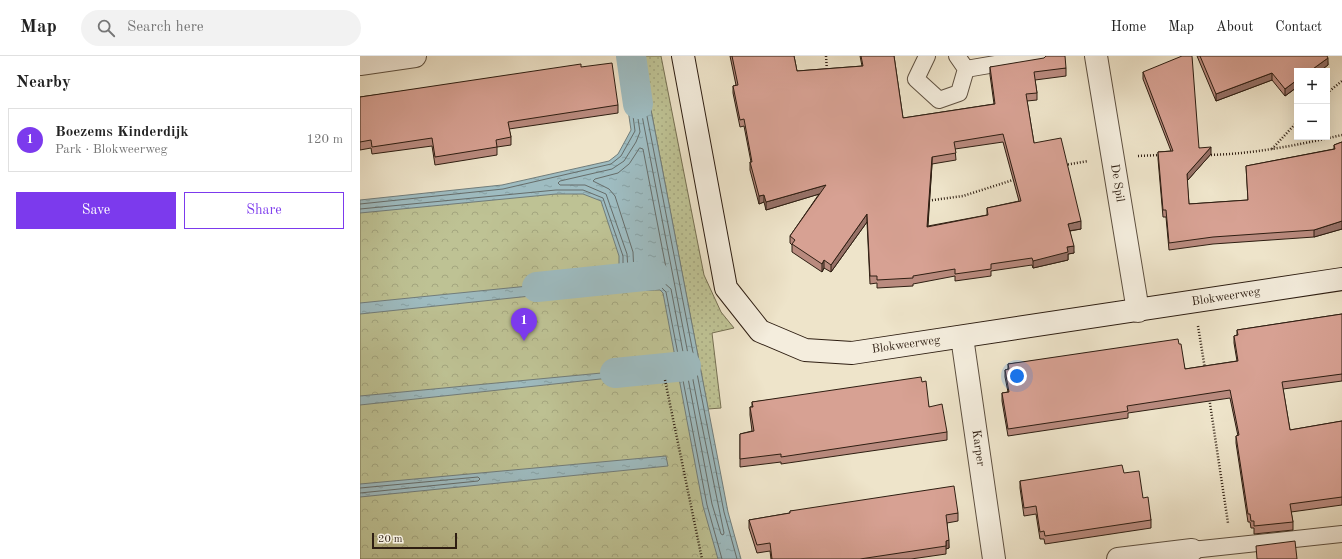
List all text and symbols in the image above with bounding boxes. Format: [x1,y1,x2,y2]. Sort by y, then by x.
search box [81,10,361,46]
icon: search [95,17,117,39]
text: Map [20,18,57,37]
text: Search here [127,20,204,35]
text: Home [1111,20,1146,34]
text: Map [1168,20,1194,34]
text: About [1216,20,1253,34]
text: Contact [1275,20,1322,34]
map controls [1294,68,1330,140]
button: + [1294,68,1330,104]
text: Nearby [16,74,71,91]
button: − [1294,104,1330,140]
text: Boezems Kinderdijk [55,125,189,140]
text: 1 [26,133,34,146]
text: 120 m [306,133,343,146]
text: Park · Blokweerweg [55,143,168,156]
street label: De Spil [1108,163,1126,203]
button: Save [16,192,176,229]
button: Share [184,192,344,229]
street label: Blokweerweg [1191,286,1262,308]
pin: 1 [511,308,537,341]
street label: Blokweerweg [871,334,942,356]
your location [1007,366,1027,386]
street label: Karper [970,429,986,467]
scale bar [372,531,457,550]
text: 20 m [378,534,403,545]

